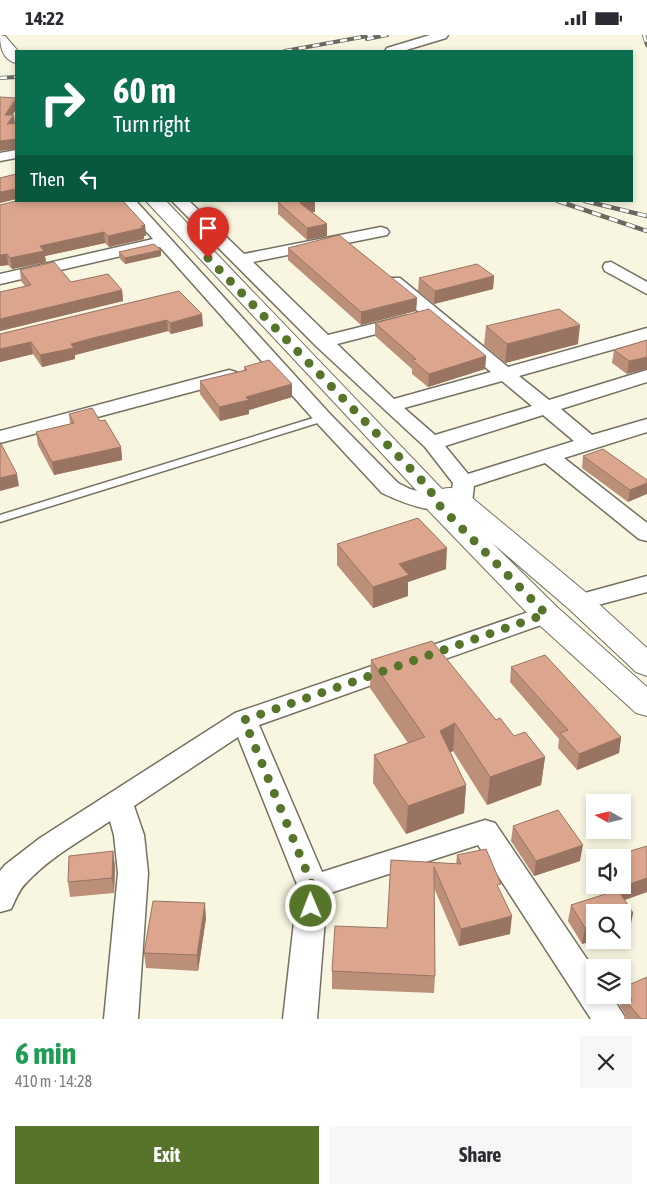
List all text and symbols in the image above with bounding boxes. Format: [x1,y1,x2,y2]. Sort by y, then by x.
text: 14:22 [25,7,64,29]
icon: right [30,70,95,135]
text: 60 m [113,70,176,110]
text: Turn right [113,111,190,137]
icon: left [75,165,103,193]
text: Then [30,168,65,190]
pin [187,207,229,258]
icon: arrive [194,214,222,242]
north arrow [586,794,631,839]
map controls [586,794,631,1004]
button: sound [586,849,631,894]
position arrow [284,879,336,931]
button: search [586,904,631,949]
button: layers [586,959,631,1004]
text: 6 min [15,1036,76,1070]
button: close [580,1036,632,1088]
text: 410 m · 14:28 [15,1072,92,1090]
button: Exit [15,1126,319,1184]
button: Share [329,1126,632,1184]

